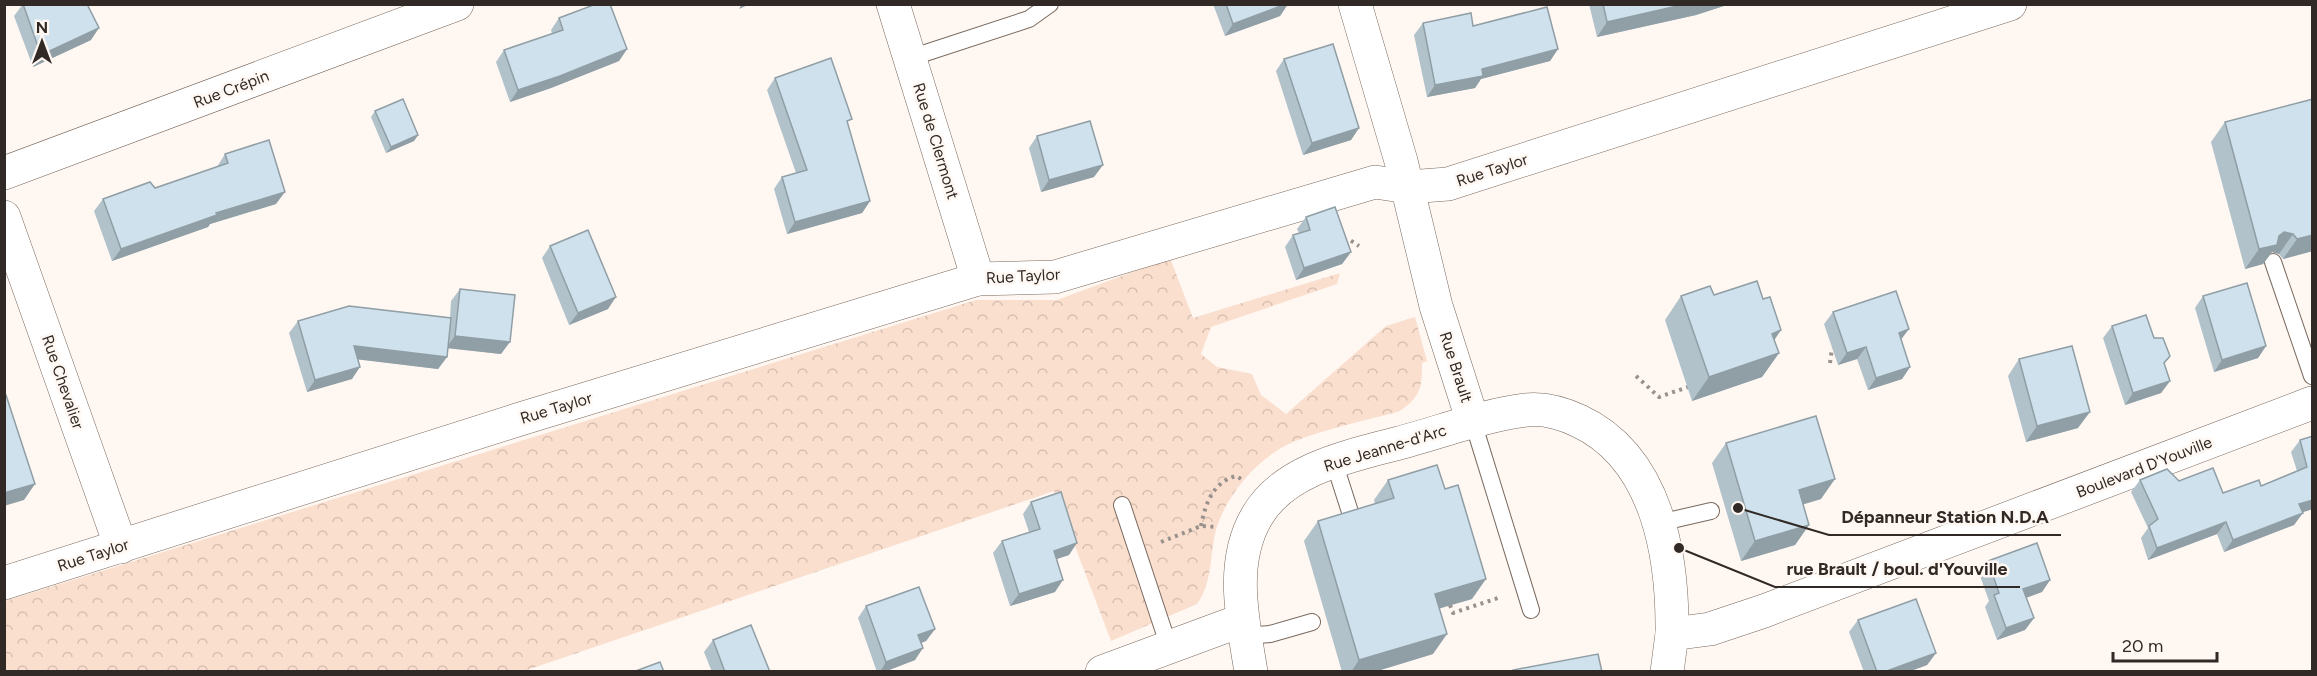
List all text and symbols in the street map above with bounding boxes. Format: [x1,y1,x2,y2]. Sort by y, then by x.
north arrow [12,12,72,72]
text: N [36,18,48,37]
street label: Rue Crépin [191,66,272,112]
street label: Rue de Clermont [909,80,963,202]
street label: Rue Taylor [1454,149,1531,190]
street label: Rue Taylor [985,265,1061,287]
street label: Rue Brault [1436,329,1476,405]
street label: Rue Chevalier [38,332,88,432]
street label: Rue Taylor [518,388,595,428]
street label: Rue Jeanne-d'Arc [1321,420,1449,476]
street label: Boulevard D'Youville [2073,432,2215,502]
callout: Dépanneur Station N.D.A [1829,499,2061,535]
text: Dépanneur Station N.D.A [1841,506,2049,528]
street label: Rue Taylor [55,534,132,575]
callout: rue Brault / boul. d'Youville [1775,551,2020,587]
text: rue Brault / boul. d'Youville [1786,558,2008,580]
scale bar [2113,625,2216,663]
text: 20 m [2122,635,2163,657]

